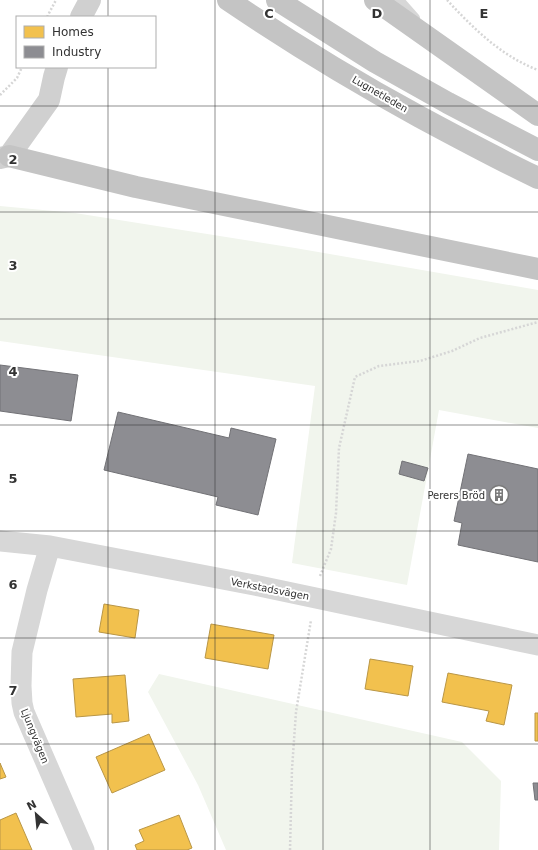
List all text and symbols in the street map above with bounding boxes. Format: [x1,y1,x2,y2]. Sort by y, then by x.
text: C [264,6,274,21]
text: D [372,6,383,21]
text: E [480,6,488,21]
legend [16,16,156,68]
text: Homes [52,25,94,39]
text: Industry [52,45,101,59]
street label: Lugnetleden [350,74,410,114]
text: 2 [8,152,18,167]
text: 3 [8,258,18,273]
text: 4 [8,364,18,379]
text: 5 [8,471,18,486]
building icon: Perers Bröd [488,484,510,506]
place label: Perers Bröd [427,490,485,501]
street label: Verkstadsvägen [230,576,310,602]
text: 6 [8,577,18,592]
text: 7 [8,683,18,698]
street label: Ljungvägen [19,707,51,765]
north arrow [16,794,56,834]
text: N [25,798,39,813]

